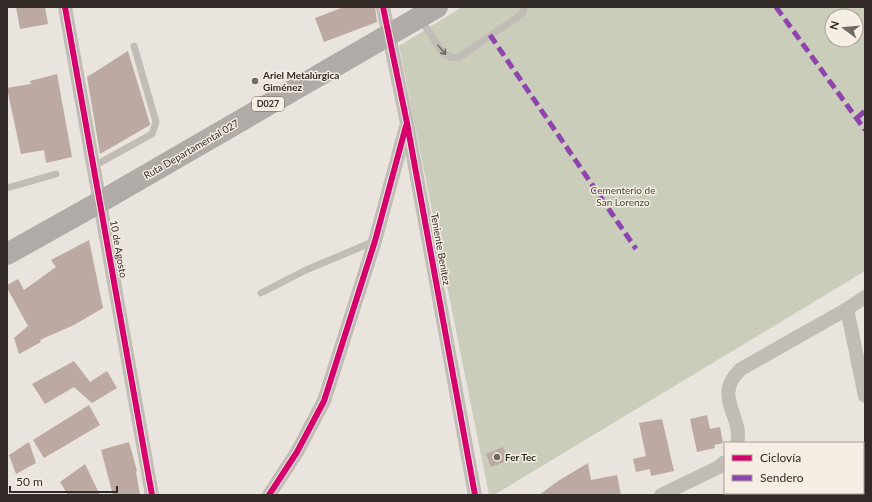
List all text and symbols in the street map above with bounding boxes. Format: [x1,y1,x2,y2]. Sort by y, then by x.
north arrow [824,8,864,48]
text: N [826,19,841,31]
one-way arrow [438,44,447,55]
place label: Ariel Metalúrgica Giménez [262,69,339,93]
marker: Ariel Metalúrgica Giménez [250,76,260,86]
road number: D027 [252,97,284,111]
street label: Ruta Departamental 027 [141,117,241,181]
park label: Cementerio de San Lorenzo [591,184,655,208]
street label: Teniente Benítez [429,212,453,287]
street label: 10 de Agosto [108,219,130,279]
legend [724,442,864,494]
text: Ciclovía [760,450,801,465]
place label: Fer Tec [505,451,536,463]
marker: Fer Tec [492,452,502,462]
scale bar [10,468,117,494]
text: Sendero [760,470,804,485]
text: 50 m [16,474,43,489]

